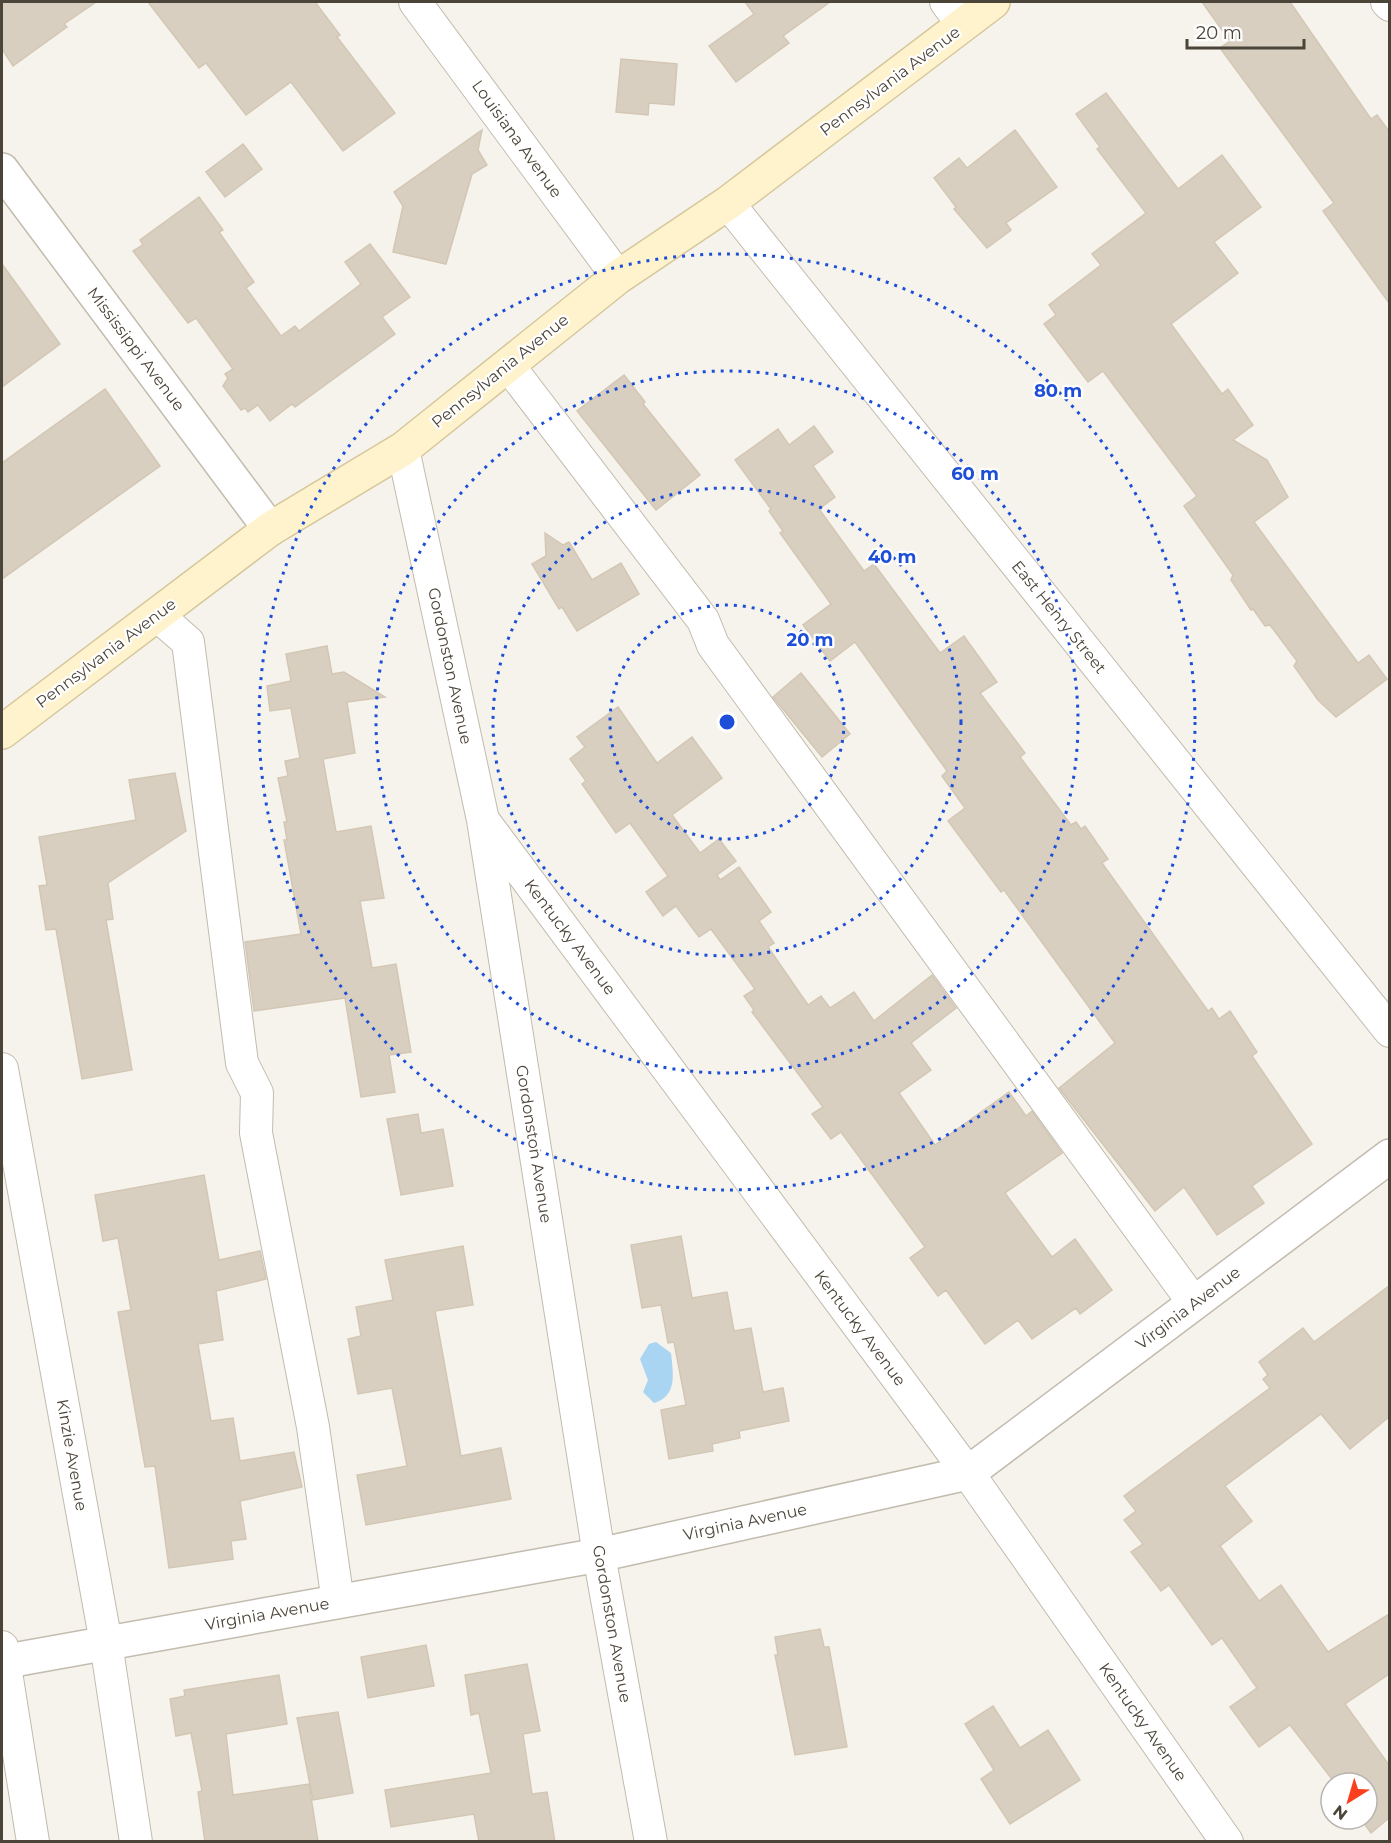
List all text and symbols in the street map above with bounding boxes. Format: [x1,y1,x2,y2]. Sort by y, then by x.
scale bar [1187,12,1304,50]
street label: Pennsylvania Avenue [816,22,964,140]
text: 20 m [1196,22,1242,44]
street label: Louisiana Avenue [468,76,566,202]
street label: Mississippi Avenue [83,283,189,415]
street label: Pennsylvania Avenue [428,310,572,432]
text: 80 m [1034,380,1082,402]
text: 60 m [951,463,999,485]
text: 40 m [868,546,916,568]
street label: East Henry Street [1008,557,1111,678]
street label: Gordonston Avenue [424,586,476,746]
street label: Pennsylvania Avenue [32,594,180,712]
text: 20 m [787,629,833,651]
centre of rings [717,712,737,732]
street label: Kentucky Avenue [520,875,620,999]
street label: Gordonston Avenue [512,1064,556,1224]
street label: Virginia Avenue [1132,1263,1244,1353]
street label: Kentucky Avenue [810,1266,910,1390]
street label: Kinzie Avenue [53,1398,91,1512]
street label: Virginia Avenue [681,1500,809,1544]
street label: Gordonston Avenue [589,1544,635,1704]
street label: Virginia Avenue [203,1594,331,1634]
street label: Kentucky Avenue [1095,1659,1191,1785]
north arrow [1319,1771,1379,1831]
text: N [1329,1801,1351,1824]

